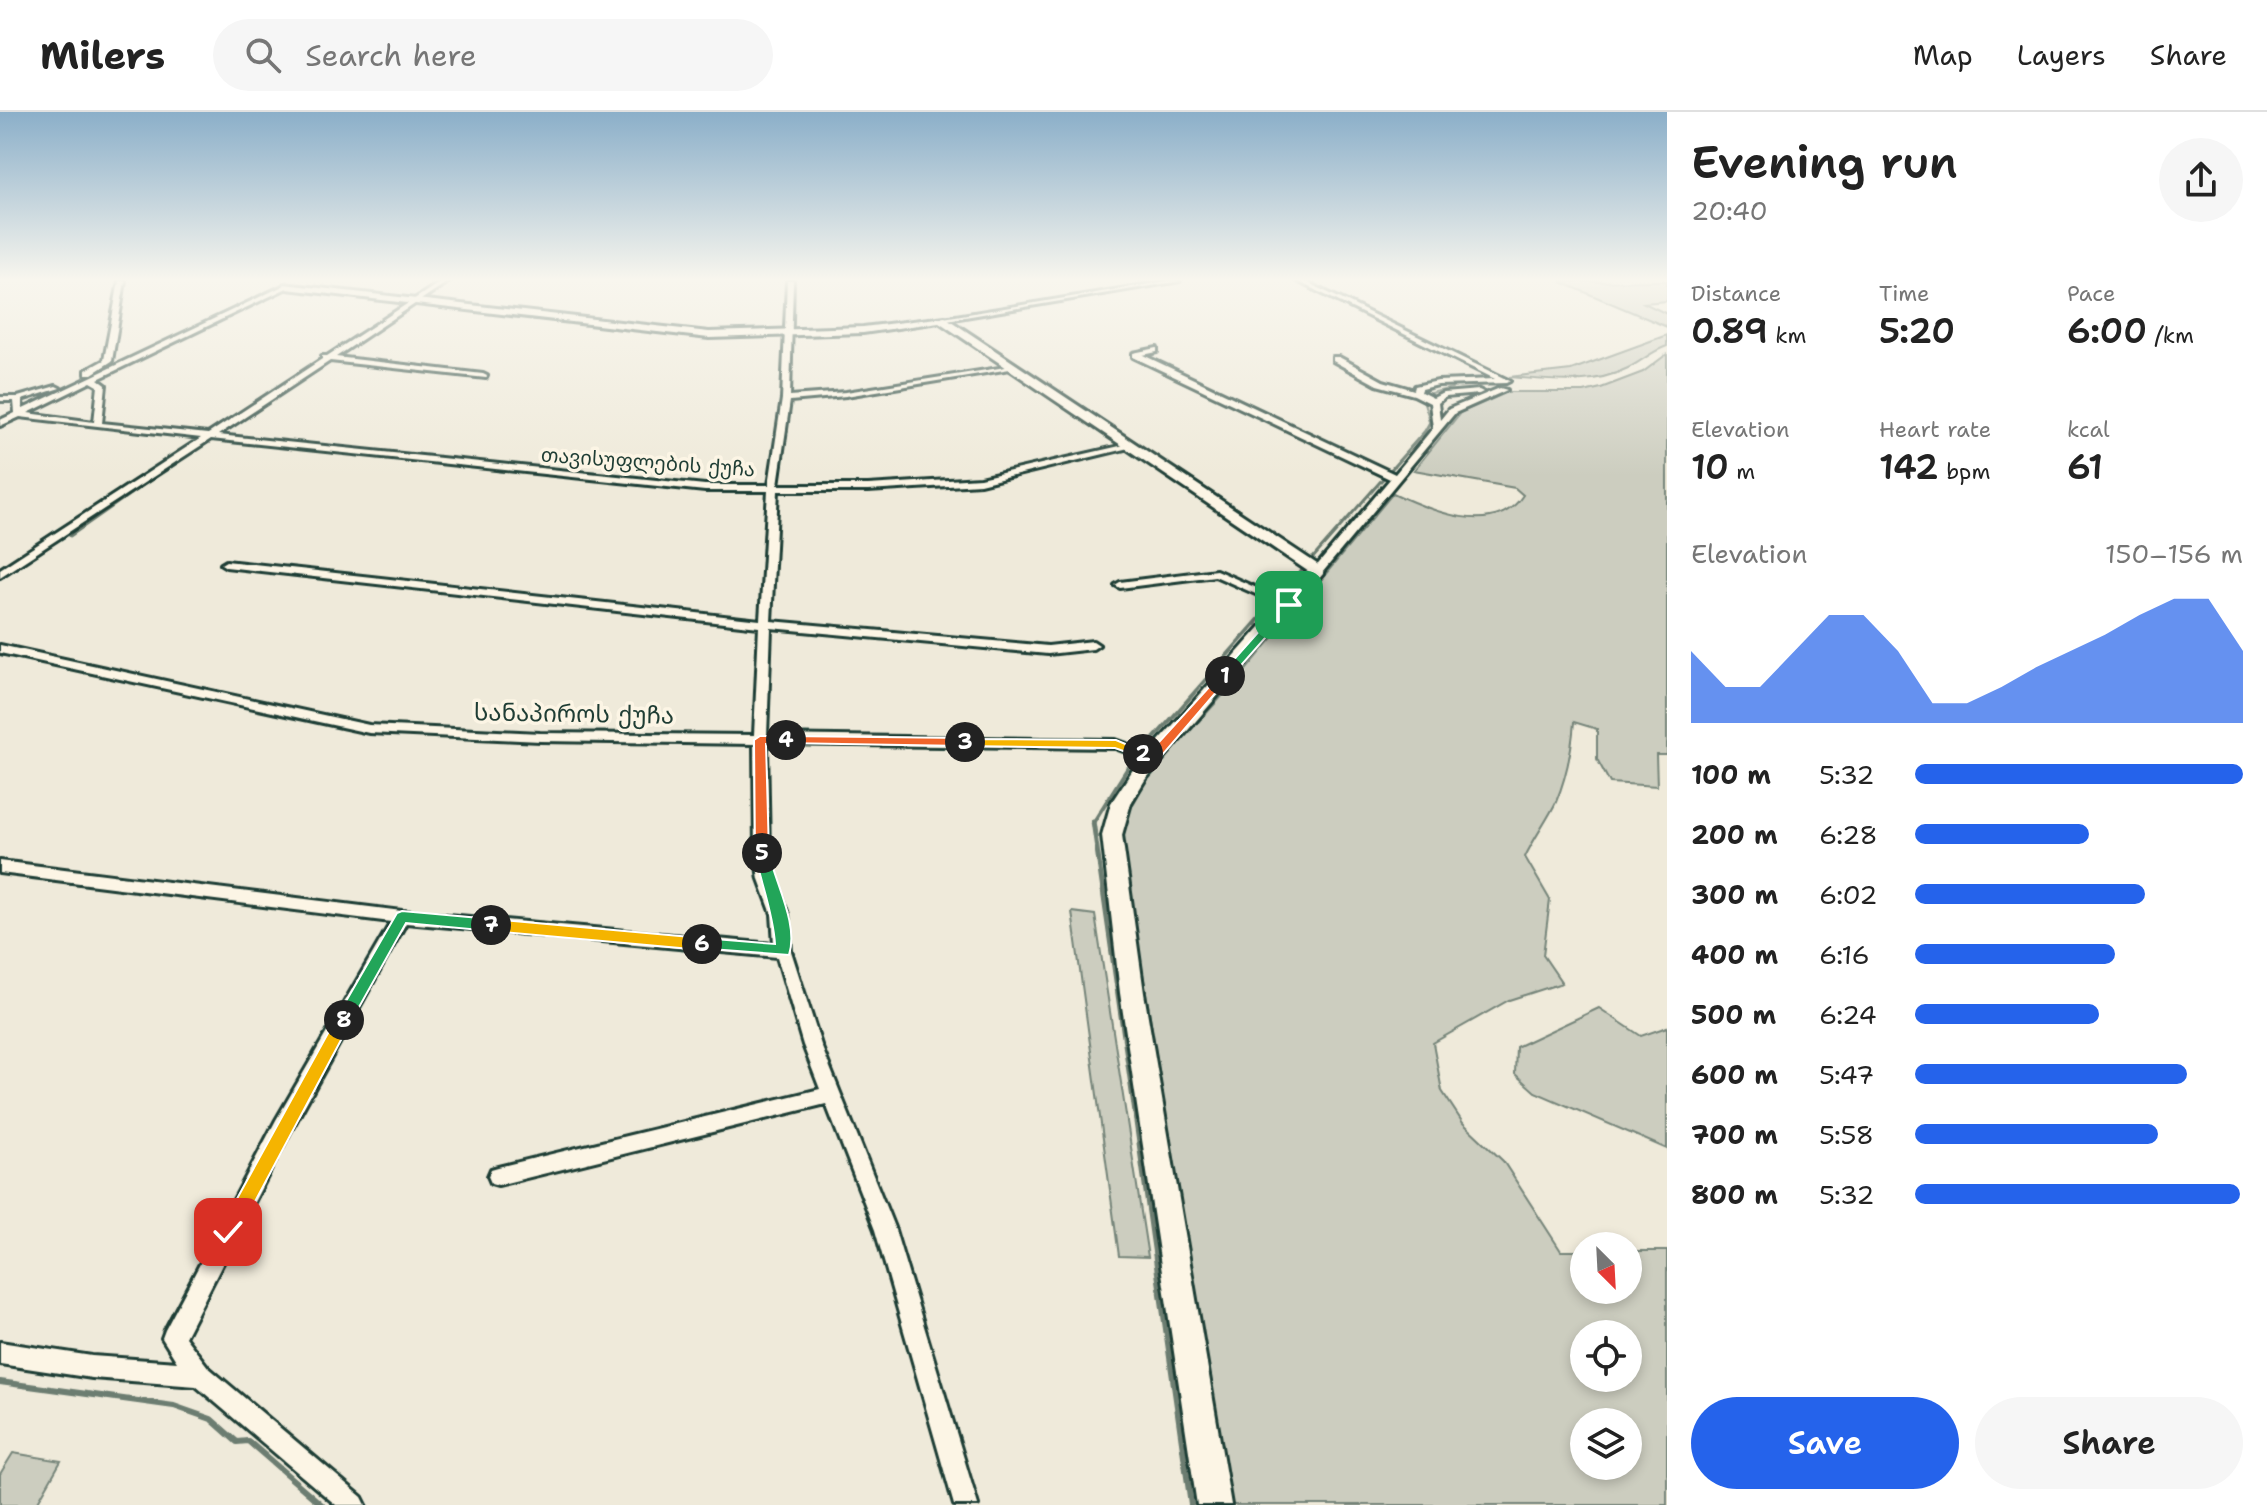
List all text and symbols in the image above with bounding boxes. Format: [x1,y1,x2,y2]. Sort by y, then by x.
search box [213,19,773,91]
text: Milers [40,30,165,81]
icon: search [241,33,285,77]
text: Search here [305,35,477,76]
text: Map [1913,36,1973,74]
text: Layers [2017,36,2106,74]
text: Share [2150,36,2227,74]
text: Evening run [1691,133,1958,192]
button: share [2159,138,2243,222]
text: 20:40 [1691,193,1768,228]
text: Distance [1691,279,1781,308]
text: Time [1879,279,1929,308]
text: Pace [2067,279,2115,308]
text: 0.89 [1691,308,1768,354]
text: 5:20 [1879,308,1955,354]
text: 6:00 [2067,308,2147,354]
text: km [1768,321,1806,350]
text: /km [2147,321,2194,350]
text: Elevation [1691,415,1789,444]
text: Heart rate [1879,415,1991,444]
text: kcal [2067,415,2110,444]
street label: თავისუფლების ქუჩა [540,442,756,482]
text: 10 [1691,444,1729,490]
text: 142 [1879,444,1939,490]
text: 61 [2067,444,2103,490]
text: m [1729,457,1755,486]
text: bpm [1939,457,1990,486]
text: Elevation [1691,536,1807,571]
text: 150–156 m [2105,536,2243,571]
pin [1255,571,1323,639]
icon: arrive [1267,583,1311,627]
pin: 1 [1205,656,1245,696]
text: 1 [1220,661,1230,690]
street label: სანაპიროს ქუჩა [474,696,674,732]
pin: 4 [766,720,806,760]
pin: 3 [945,722,985,762]
text: 4 [778,725,794,754]
text: 3 [957,727,973,756]
pin: 2 [1123,734,1163,774]
text: 2 [1135,739,1151,768]
text: 100 m [1691,757,1771,792]
text: 5:32 [1819,757,1874,792]
text: 200 m [1691,817,1778,852]
text: 6:28 [1819,817,1878,852]
pin: 5 [742,833,782,873]
text: 5 [755,838,769,867]
text: 300 m [1691,877,1778,912]
text: 6:02 [1819,877,1877,912]
pin: 7 [471,905,511,945]
text: 7 [483,910,499,939]
pin: 6 [682,924,722,964]
text: 6 [694,929,710,958]
text: 400 m [1691,937,1778,972]
text: 6:16 [1819,937,1870,972]
text: 500 m [1691,997,1776,1032]
text: 6:24 [1819,997,1877,1032]
pin: 8 [324,1000,364,1040]
text: 8 [336,1005,352,1034]
text: 600 m [1691,1057,1778,1092]
text: 5:47 [1819,1057,1874,1092]
text: 700 m [1691,1117,1778,1152]
text: 5:58 [1819,1117,1874,1152]
text: 800 m [1691,1177,1778,1212]
text: 5:32 [1819,1177,1874,1212]
pin [194,1198,262,1266]
icon: check [206,1210,250,1254]
north arrow [1570,1232,1642,1304]
map controls [1570,1232,1642,1480]
button: locate [1570,1320,1642,1392]
button: Save [1691,1397,1959,1489]
button: Share [1975,1397,2243,1489]
button: layers [1570,1408,1642,1480]

